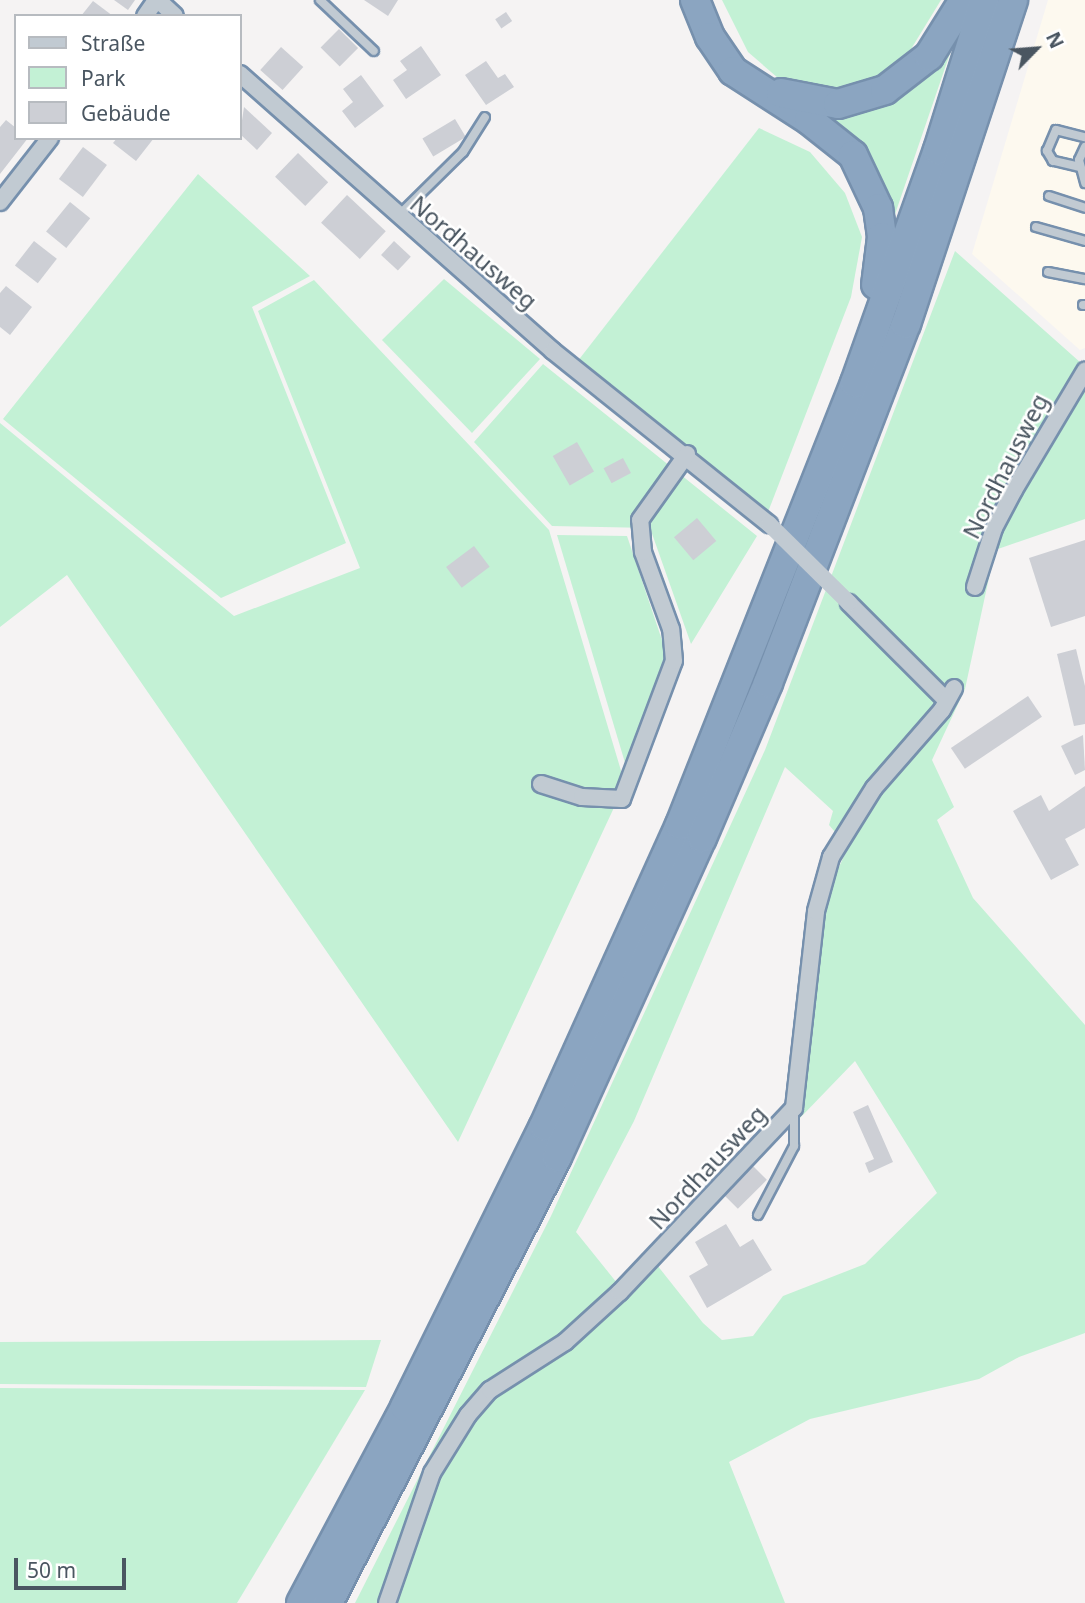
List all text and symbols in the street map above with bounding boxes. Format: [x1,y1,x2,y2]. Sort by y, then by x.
legend [14,14,242,140]
north arrow [1001,14,1071,84]
text: N [1040,28,1070,53]
text: Straße [81,29,145,57]
text: Park [81,64,125,92]
text: Gebäude [81,99,171,127]
street label: Nordhausweg [405,189,543,315]
street label: Nordhausweg [956,389,1054,543]
street label: Nordhausweg [642,1099,772,1235]
scale bar [18,1544,130,1588]
text: 50 m [27,1556,76,1584]

